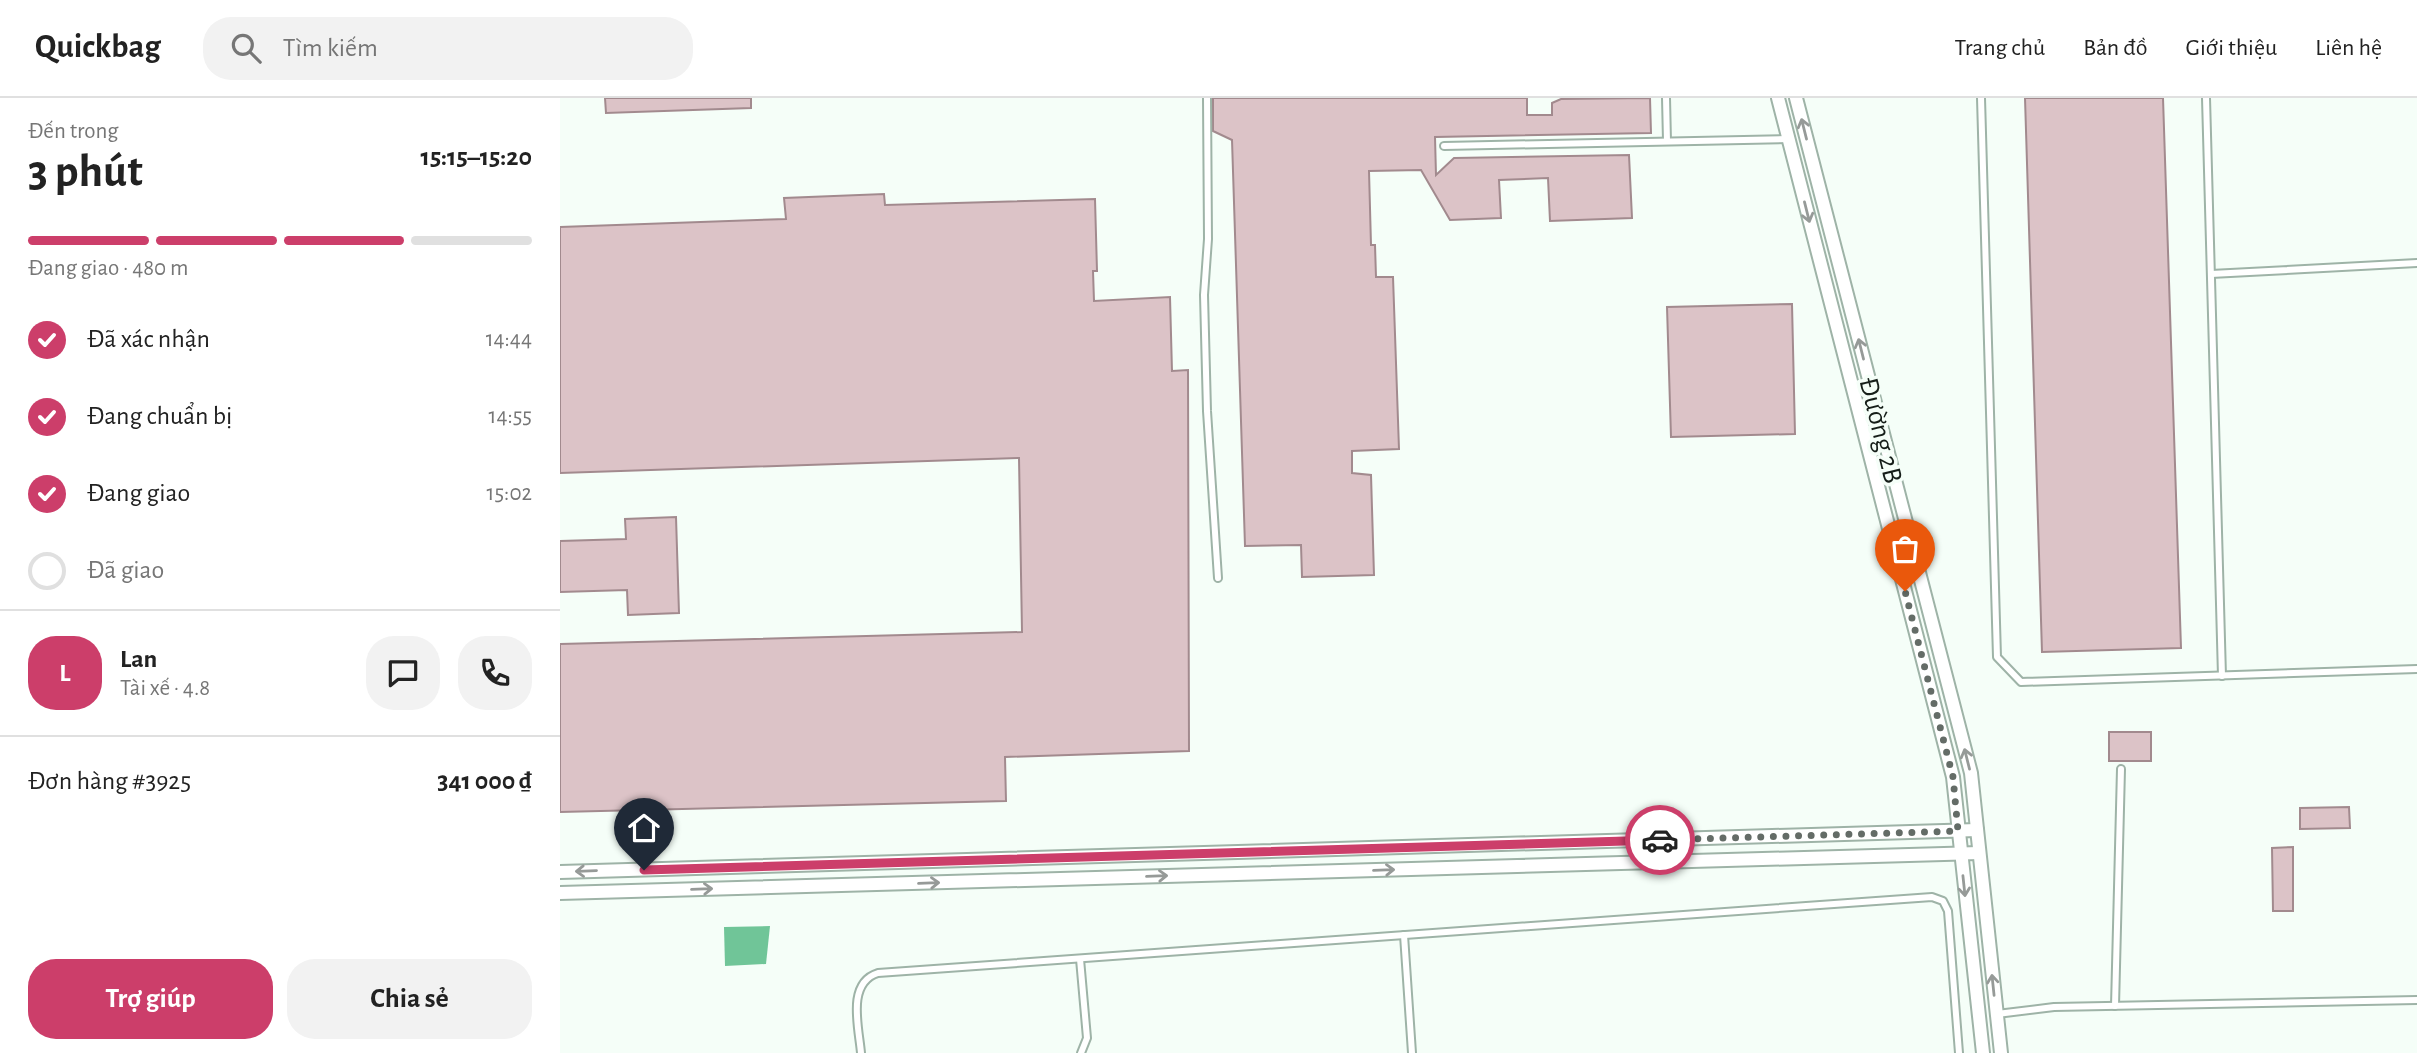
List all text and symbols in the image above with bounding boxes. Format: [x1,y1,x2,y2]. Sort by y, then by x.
search box [203,17,693,80]
icon: search [227,29,265,67]
text: Quickbag [35,31,161,64]
text: Tìm kiếm [283,35,378,61]
text: Trang chủ [1955,36,2045,60]
text: Bản đồ [2083,36,2147,60]
text: Giới thiệu [2185,36,2277,60]
text: Liên hệ [2315,36,2382,60]
one-way arrow [1797,118,1810,141]
text: Đến trong [28,120,119,143]
text: 15:15–15:20 [421,144,532,170]
text: 3 phút [28,149,143,195]
one-way arrow [1801,200,1814,222]
text: Đang giao · 480 m [28,257,188,280]
icon: check [28,321,66,359]
text: Đã xác nhận [87,326,210,352]
text: 14:44 [486,328,532,351]
one-way arrow [1854,338,1867,361]
street label: Đường 2B [1853,375,1907,486]
icon: check [28,398,66,436]
text: Đang chuẩn bị [87,403,232,429]
text: 14:55 [489,405,532,428]
icon: check [28,475,66,513]
text: Đang giao [87,480,190,506]
text: 15:02 [487,482,532,505]
pin [1875,519,1935,591]
icon: bag [1886,530,1924,568]
text: Đã giao [87,557,164,583]
button: chat [366,636,440,710]
button: phone [458,636,532,710]
text: Lan [120,646,157,672]
text: L [59,660,71,686]
text: Tài xế · 4.8 [120,677,210,700]
one-way arrow [1960,748,1973,771]
text: Đơn hàng #3925 [28,768,191,794]
text: 341 000 ₫ [437,768,532,794]
pin [614,798,674,870]
courier [1625,805,1695,875]
icon: home [625,809,663,847]
icon: car [1641,821,1679,859]
one-way arrow [1372,863,1395,877]
one-way arrow [575,865,598,878]
one-way arrow [1145,870,1168,883]
one-way arrow [1958,874,1971,896]
one-way arrow [917,876,940,890]
one-way arrow [690,883,713,896]
button: Trợ giúp [28,959,273,1039]
button: Chia sẻ [287,959,532,1039]
one-way arrow [1987,974,2000,997]

